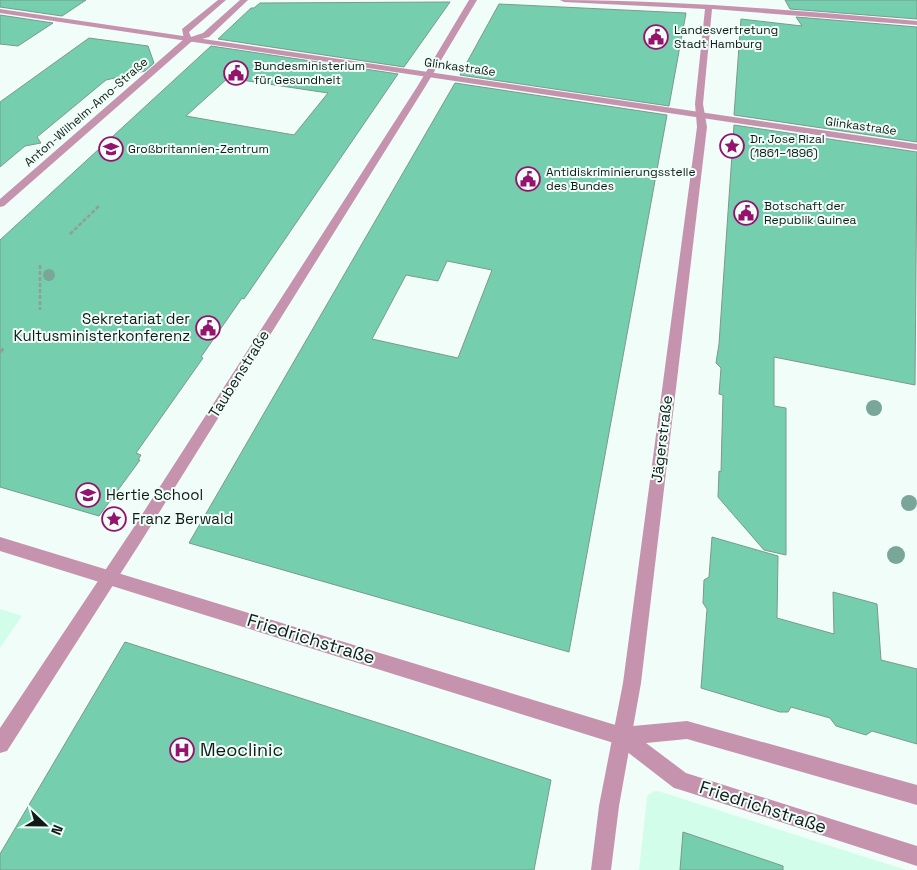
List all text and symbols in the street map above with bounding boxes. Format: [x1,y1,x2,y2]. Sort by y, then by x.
place label: Landesvertretung Stadt Hamburg [674,22,778,52]
public building icon: Landesvertretung Stadt Hamburg [643,24,669,50]
street label: Anton-Wilhelm-Amo-Straße [21,54,151,170]
street label: Glinkastraße [423,54,497,80]
place label: Bundesministerium für Gesundheit [254,58,365,88]
public building icon: Bundesministerium für Gesundheit [223,60,249,86]
street label: Glinkastraße [824,113,898,139]
place label: Dr. Jose Rizal (1861–1896) [750,131,825,161]
place icon: Dr. Jose Rizal (1861–1896) [719,133,745,159]
school or university icon: Großbritannien-Zentrum [98,136,124,162]
place label: Großbritannien-Zentrum [128,141,269,157]
place label: Antidiskriminierungsstelle des Bundes [546,164,696,194]
public building icon: Antidiskriminierungsstelle des Bundes [515,166,541,192]
place label: Botschaft der Republik Guinea [764,198,857,228]
public building icon: Botschaft der Republik Guinea [733,200,759,226]
place label: Sekretariat der Kultusministerkonferenz [13,309,190,345]
public building icon: Sekretariat der Kultusministerkonferenz [195,315,221,341]
street label: Taubenstraße [204,326,273,421]
street label: Jägerstraße [647,394,676,484]
school or university icon: Hertie School [75,482,101,508]
place label: Hertie School [106,485,203,504]
place icon: Franz Berwald [101,506,127,532]
place label: Franz Berwald [132,509,233,528]
street label: Friedrichstraße [244,608,378,669]
hospital icon: Meoclinic [169,737,195,763]
place label: Meoclinic [200,738,283,761]
street label: Friedrichstraße [697,775,830,838]
north arrow [20,800,70,850]
text: N [47,822,67,838]

